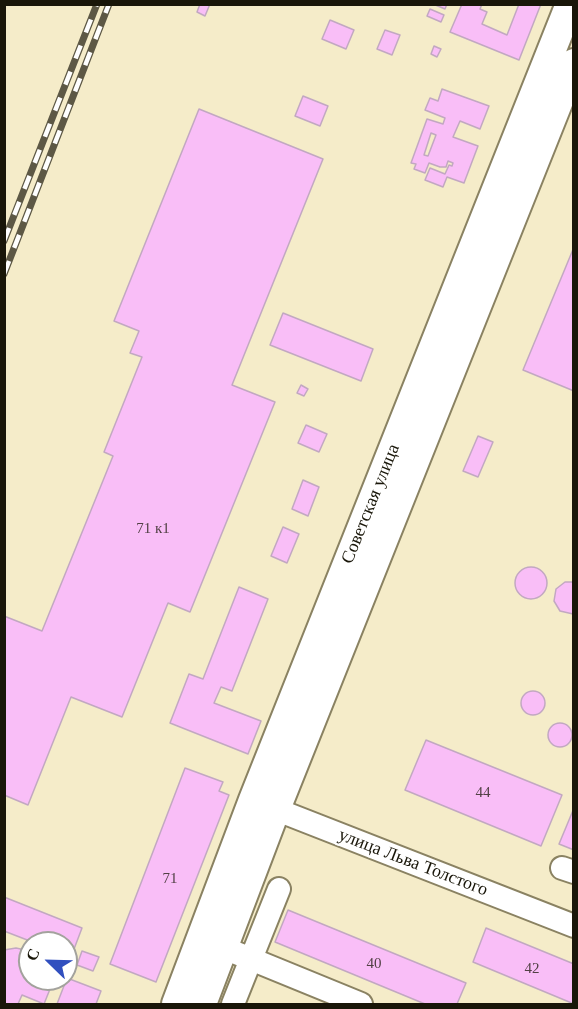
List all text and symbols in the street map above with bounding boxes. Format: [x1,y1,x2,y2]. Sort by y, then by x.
street label: Советская улица [337,441,405,567]
house number: 71 к1 [136,520,170,538]
house number: 44 [476,784,490,802]
street label: улица Льва Толстого [335,825,491,901]
house number: 71 [162,870,178,888]
north arrow [18,931,78,991]
text: С [23,946,43,963]
house number: 40 [366,955,382,973]
house number: 42 [524,960,540,978]

